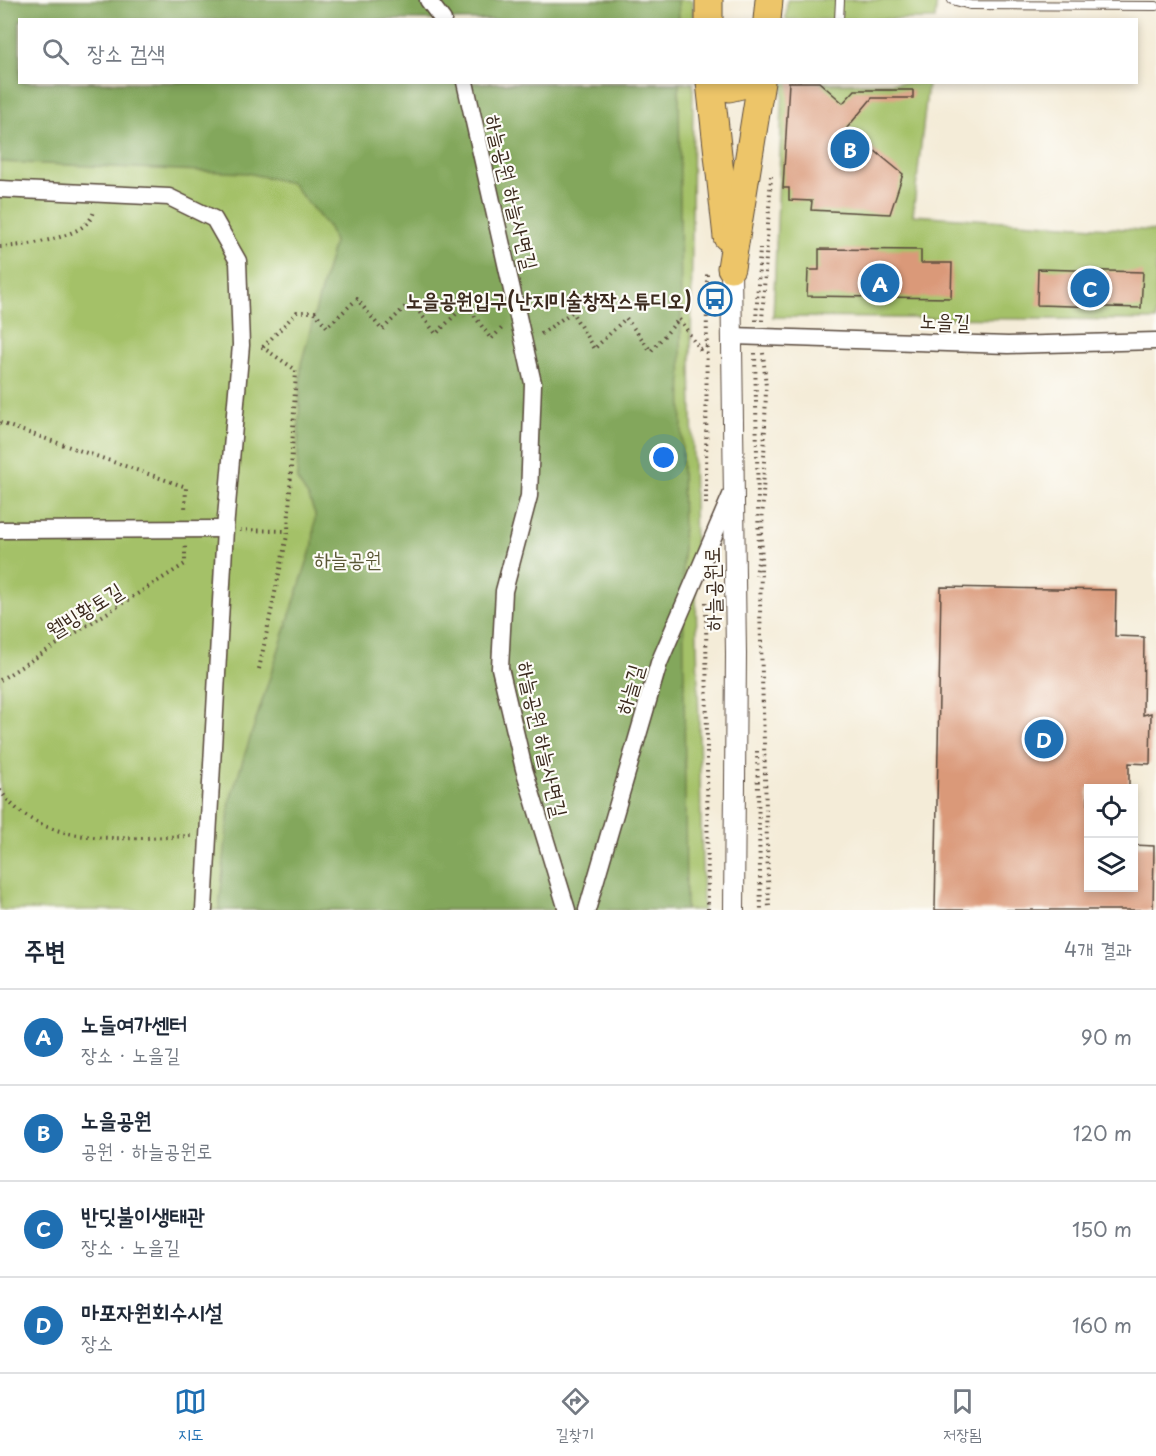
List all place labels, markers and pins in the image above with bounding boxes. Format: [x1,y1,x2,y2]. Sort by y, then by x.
pin: B [830,126,870,172]
pin: A [860,260,900,306]
pin: C [1070,266,1110,310]
bus stop icon: 노을공원입구(난지미술창작스튜디오) [697,281,733,317]
place label: 노을공원입구(난지미술창작스튜디오) [406,283,692,315]
pin: D [1024,716,1064,762]

